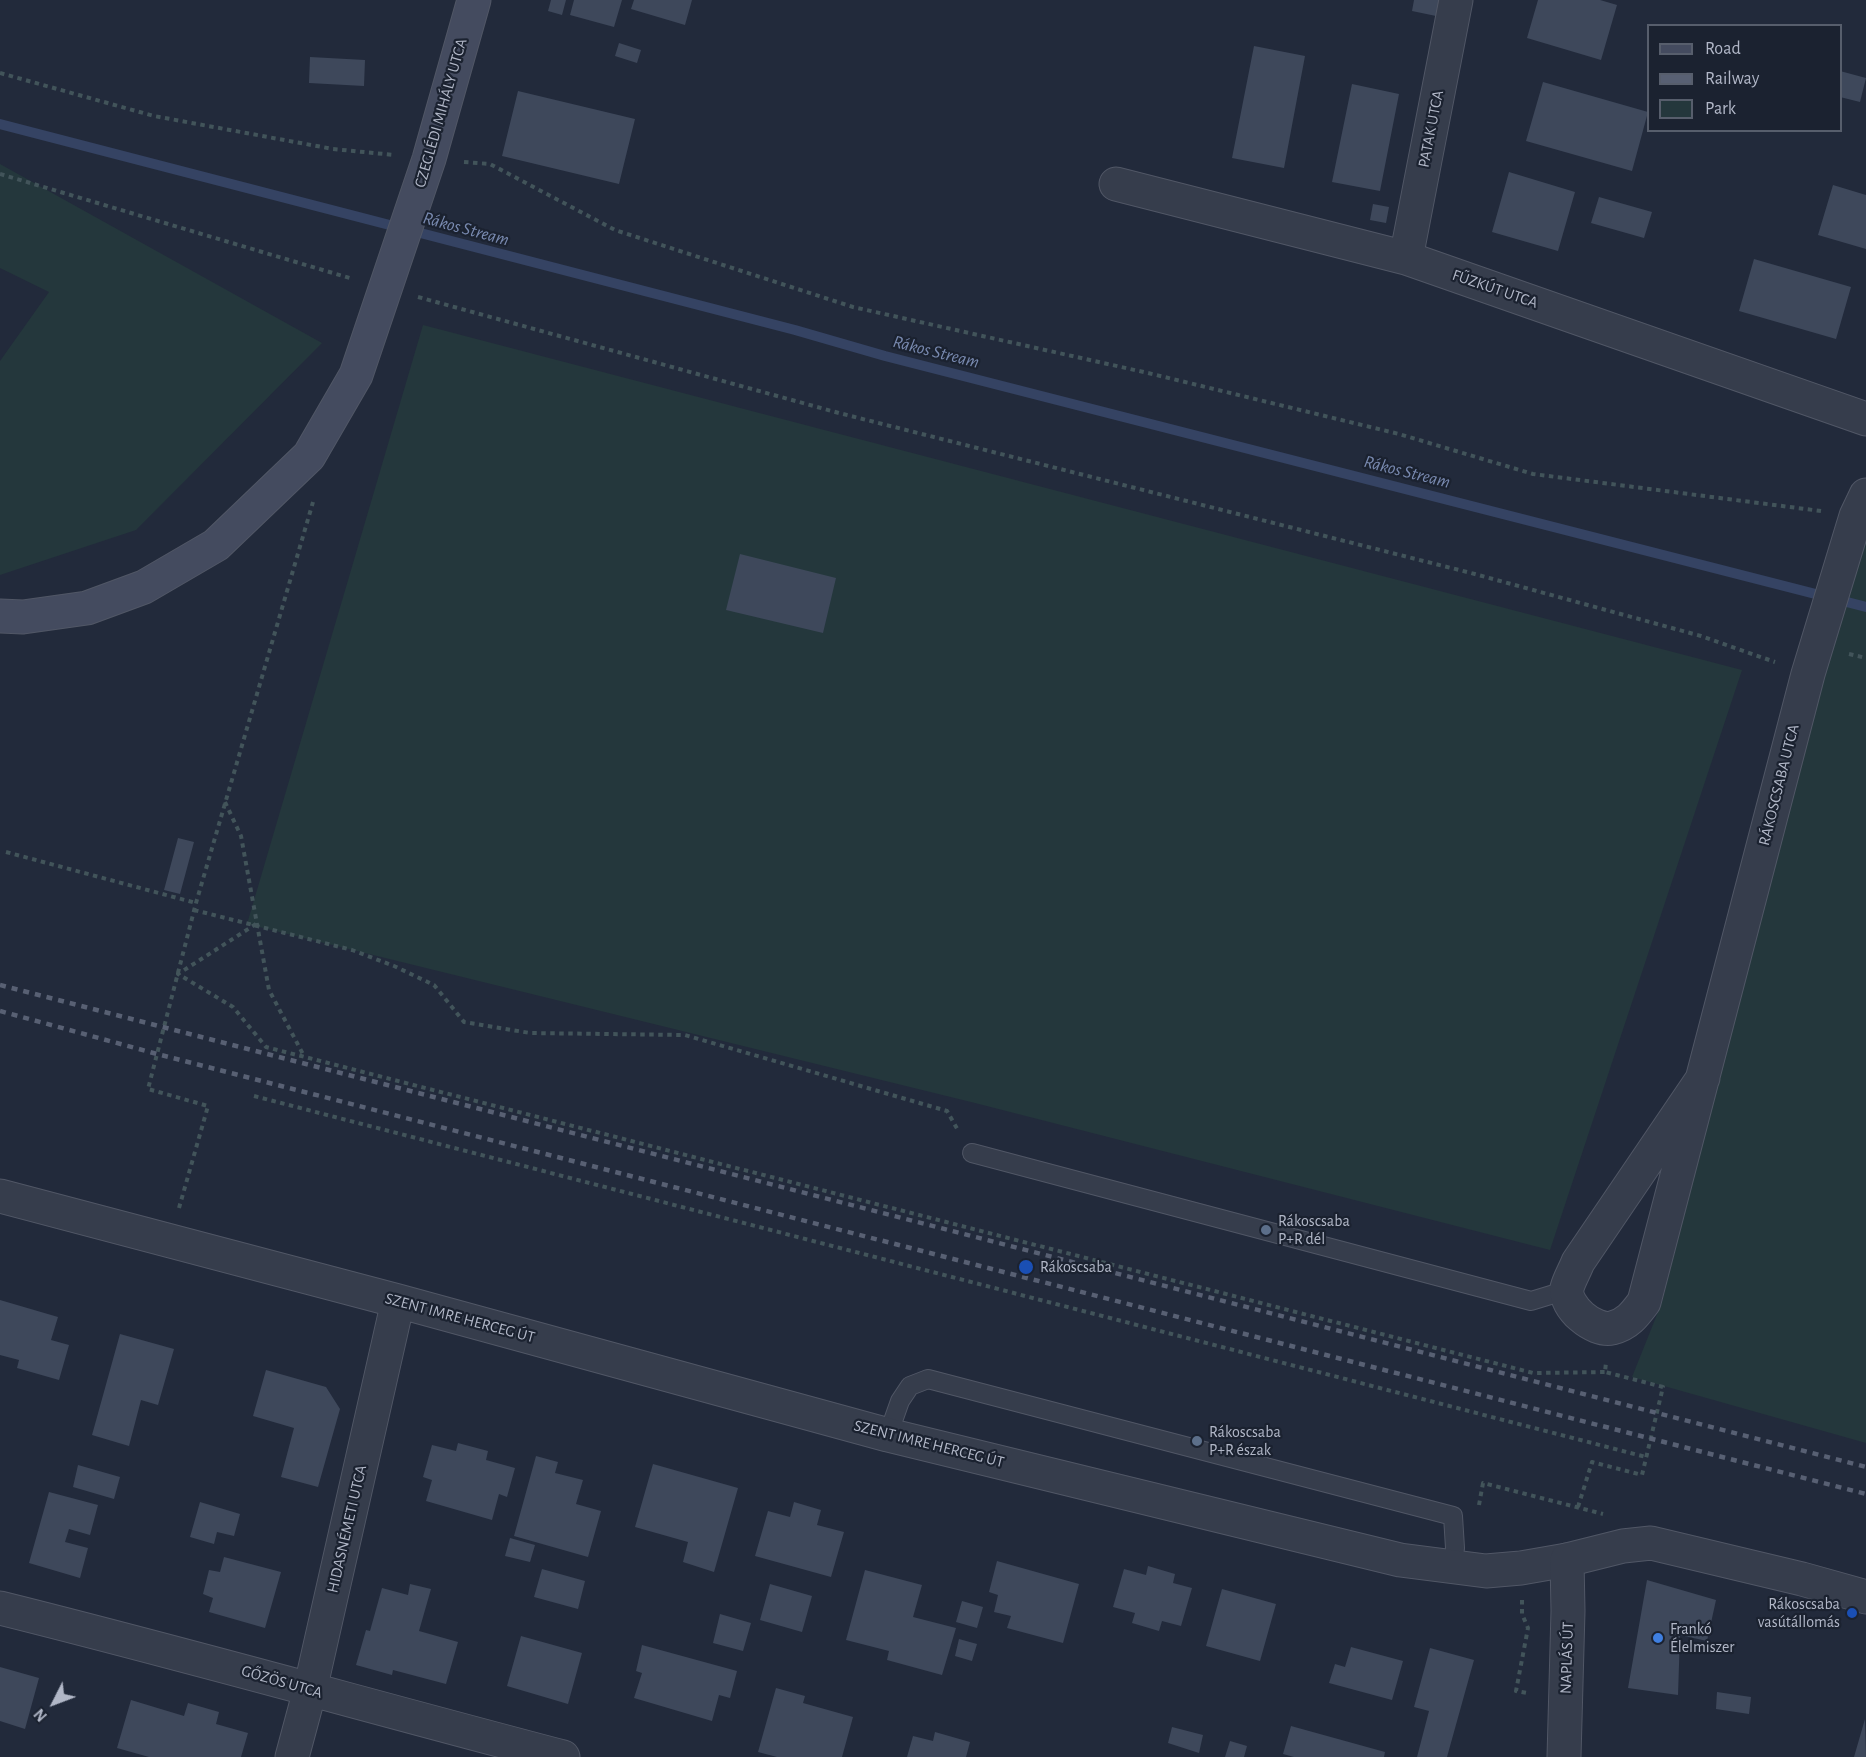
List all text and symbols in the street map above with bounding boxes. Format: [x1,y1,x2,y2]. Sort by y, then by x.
legend [1647,24,1842,132]
street label: CZEGLÉDI MIHÁLY UTCA [411,36,471,190]
text: Road [1705,40,1741,58]
text: Railway [1705,70,1759,88]
street label: PATAK UTCA [1414,89,1448,169]
text: Park [1705,100,1736,118]
water label: Rákos Stream [421,207,511,251]
street label: FŰZKÚT UTCA [1450,265,1540,313]
water label: Rákos Stream [891,331,981,373]
water label: Rákos Stream [1362,451,1452,493]
street label: RÁKOSCSABA UTCA [1755,722,1803,848]
place label: Rákoscsaba P+R dél [1278,1211,1350,1249]
marker: Rákoscsaba P+R dél [1259,1223,1273,1237]
place label: Rákoscsaba [1040,1257,1112,1277]
marker: Rákoscsaba [1017,1258,1035,1276]
street label: SZENT IMRE HERCEG ÚT [383,1289,537,1347]
street label: SZENT IMRE HERCEG ÚT [852,1416,1006,1472]
place label: Rákoscsaba P+R észak [1209,1422,1281,1460]
marker: Rákoscsaba P+R észak [1190,1434,1204,1448]
street label: HIDASNÉMETI UTCA [323,1463,371,1595]
place label: Rákoscsaba vasútállomás [1758,1594,1840,1632]
marker: Rákoscsaba vasútállomás [1845,1606,1859,1620]
place label: Frankó Élelmiszer [1670,1619,1734,1657]
street label: NAPLÁS ÚT [1556,1621,1578,1695]
marker: Frankó Élelmiszer [1651,1631,1665,1645]
street label: GŐZÖS UTCA [239,1661,325,1703]
north arrow [24,1673,84,1733]
text: N [31,1706,50,1725]

